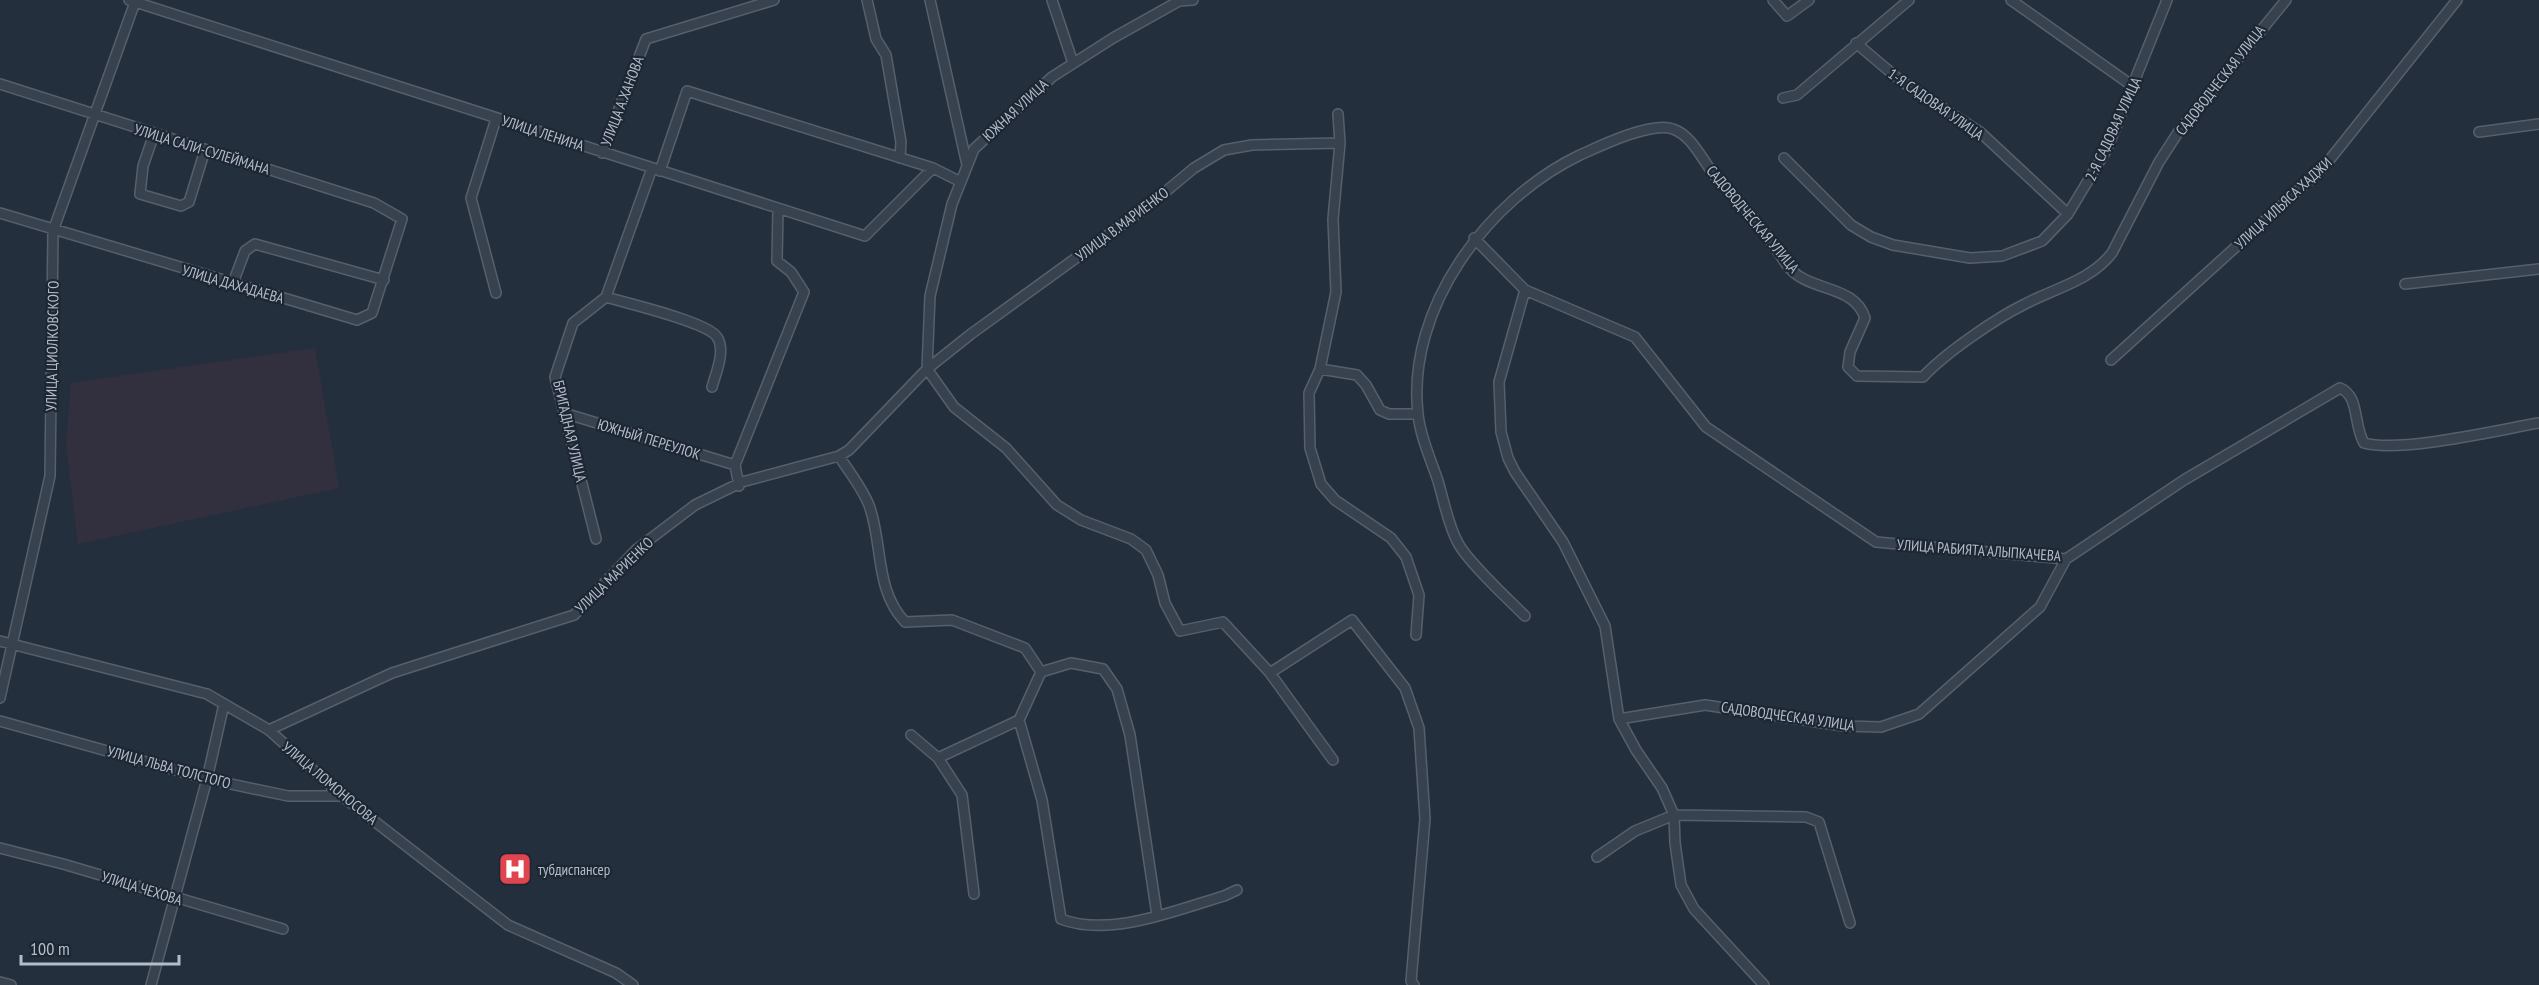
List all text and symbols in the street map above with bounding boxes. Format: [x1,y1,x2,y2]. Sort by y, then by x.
street label: САДОВОДЧЕСКАЯ УЛИЦА [2171,20,2269,139]
street label: УЛИЦА А.ХАНОВА [596,52,648,149]
street label: 1-Я САДОВАЯ УЛИЦА [1885,64,1988,145]
street label: 2-Я САДОВАЯ УЛИЦА [2081,73,2146,184]
street label: ЮЖНАЯ УЛИЦА [978,74,1052,145]
street label: УЛИЦА ЛЕНИНА [499,111,588,156]
street label: УЛИЦА САЛИ-СУЛЕЙМАНА [132,119,273,179]
street label: УЛИЦА ИЛЬЯСА ХАДЖИ [2230,153,2336,253]
street label: САДОВОДЧЕСКАЯ УЛИЦА [1702,161,1804,277]
street label: УЛИЦА В.МАРИЕНКО [1072,183,1172,265]
street label: УЛИЦА ДАХАДАЕВА [180,260,287,308]
street label: УЛИЦА ЦИОЛКОВСКОГО [41,281,63,411]
street label: БРИГАДНАЯ УЛИЦА [549,378,591,485]
street label: ЮЖНЫЙ ПЕРЕУЛОК [595,414,703,464]
street label: УЛИЦА МАРИЕНКО [571,533,657,617]
street label: УЛИЦА РАБИЯТА АЛЫПКАЧЕВА [1896,535,2063,565]
street label: САДОВОДЧЕСКАЯ УЛИЦА [1720,697,1857,735]
street label: УЛИЦА ЛОМОНОСОВА [278,737,382,829]
street label: УЛИЦА ЛЬВА ТОЛСТОГО [105,741,233,793]
hospital icon: тубдиспансер [497,851,533,887]
place label: тубдиспансер [538,860,610,879]
street label: УЛИЦА ЧЕХОВА [99,867,186,910]
scale bar [21,928,178,966]
text: 100 m [30,937,70,960]

